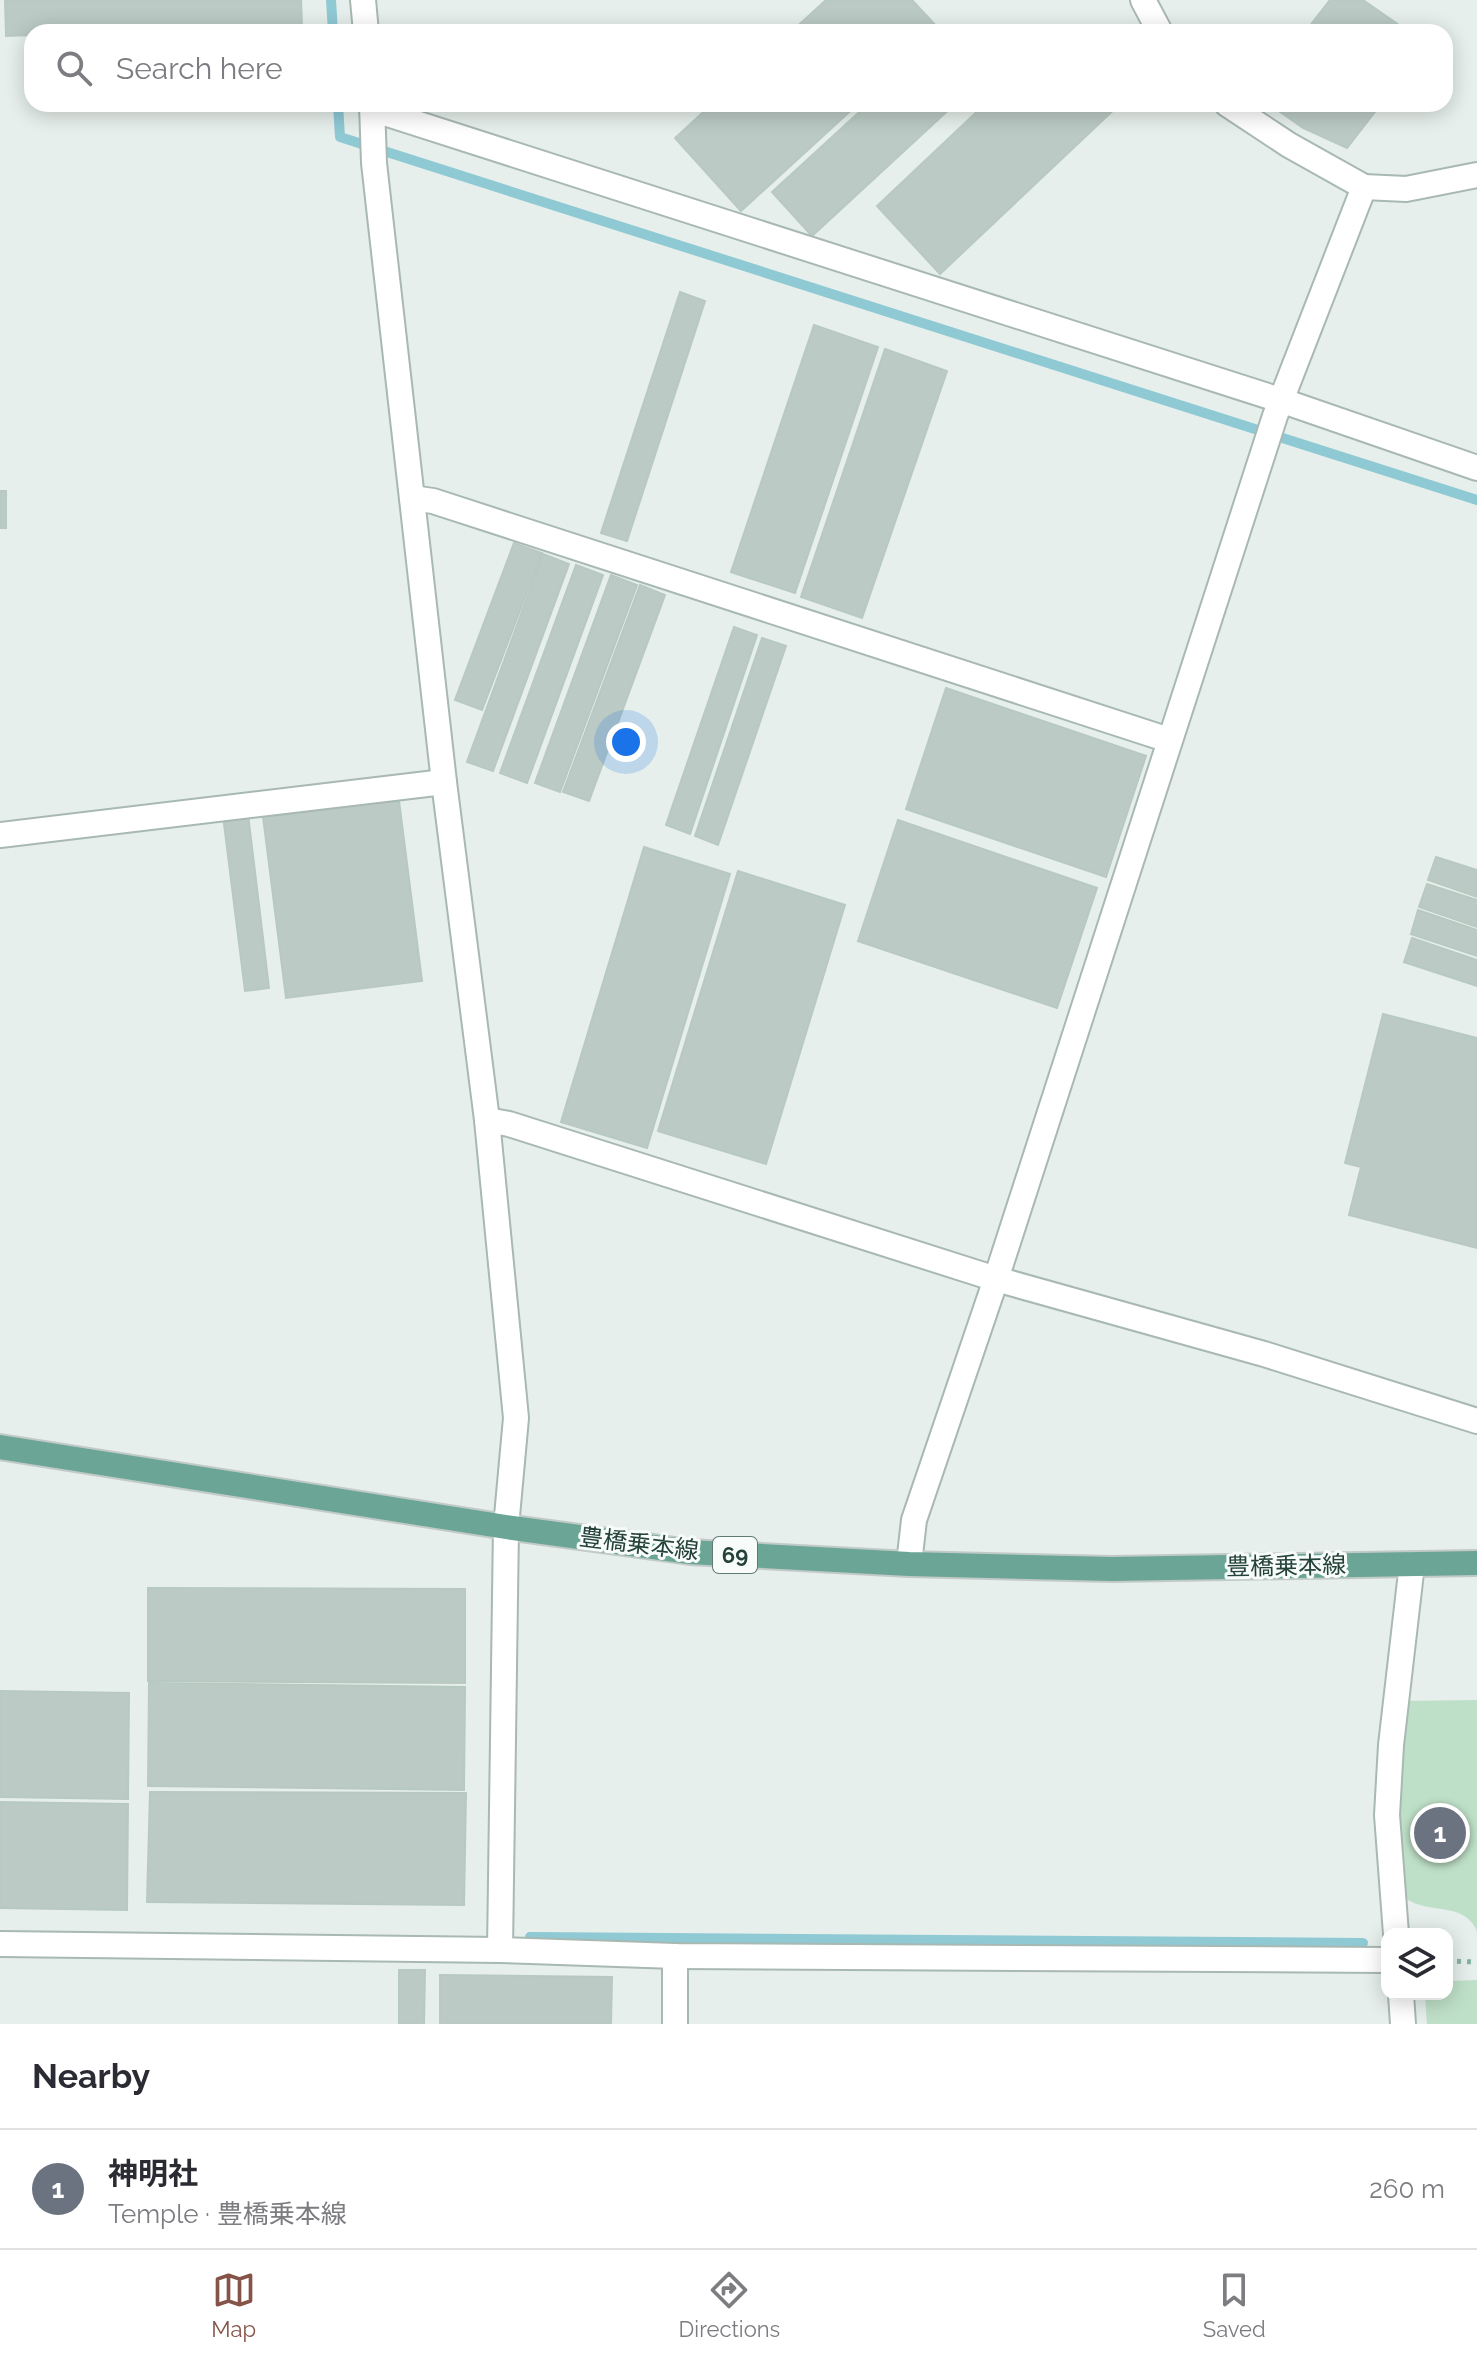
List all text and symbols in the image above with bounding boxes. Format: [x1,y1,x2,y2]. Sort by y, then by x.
search box [24,24,1453,112]
icon: search [52,46,96,90]
text: Search here [116,51,283,86]
your location [606,722,646,762]
street label: 豊橋乗本線 [578,1522,700,1565]
road number: 69 [713,1537,757,1573]
street label: 豊橋乗本線 [1226,1550,1346,1581]
pin: 1 [1414,1803,1466,1863]
map controls [1381,1928,1453,2000]
button: layers [1381,1928,1453,2000]
text: Nearby [32,2056,150,2096]
text: 神明社 [108,2156,198,2191]
text: 1 [52,2174,64,2204]
text: 260 m [1369,2174,1445,2204]
text: Temple · 豊橋乗本線 [108,2199,347,2229]
tab: Map [211,2268,256,2342]
tab: Directions [679,2268,780,2342]
tab: Saved [1203,2268,1266,2342]

